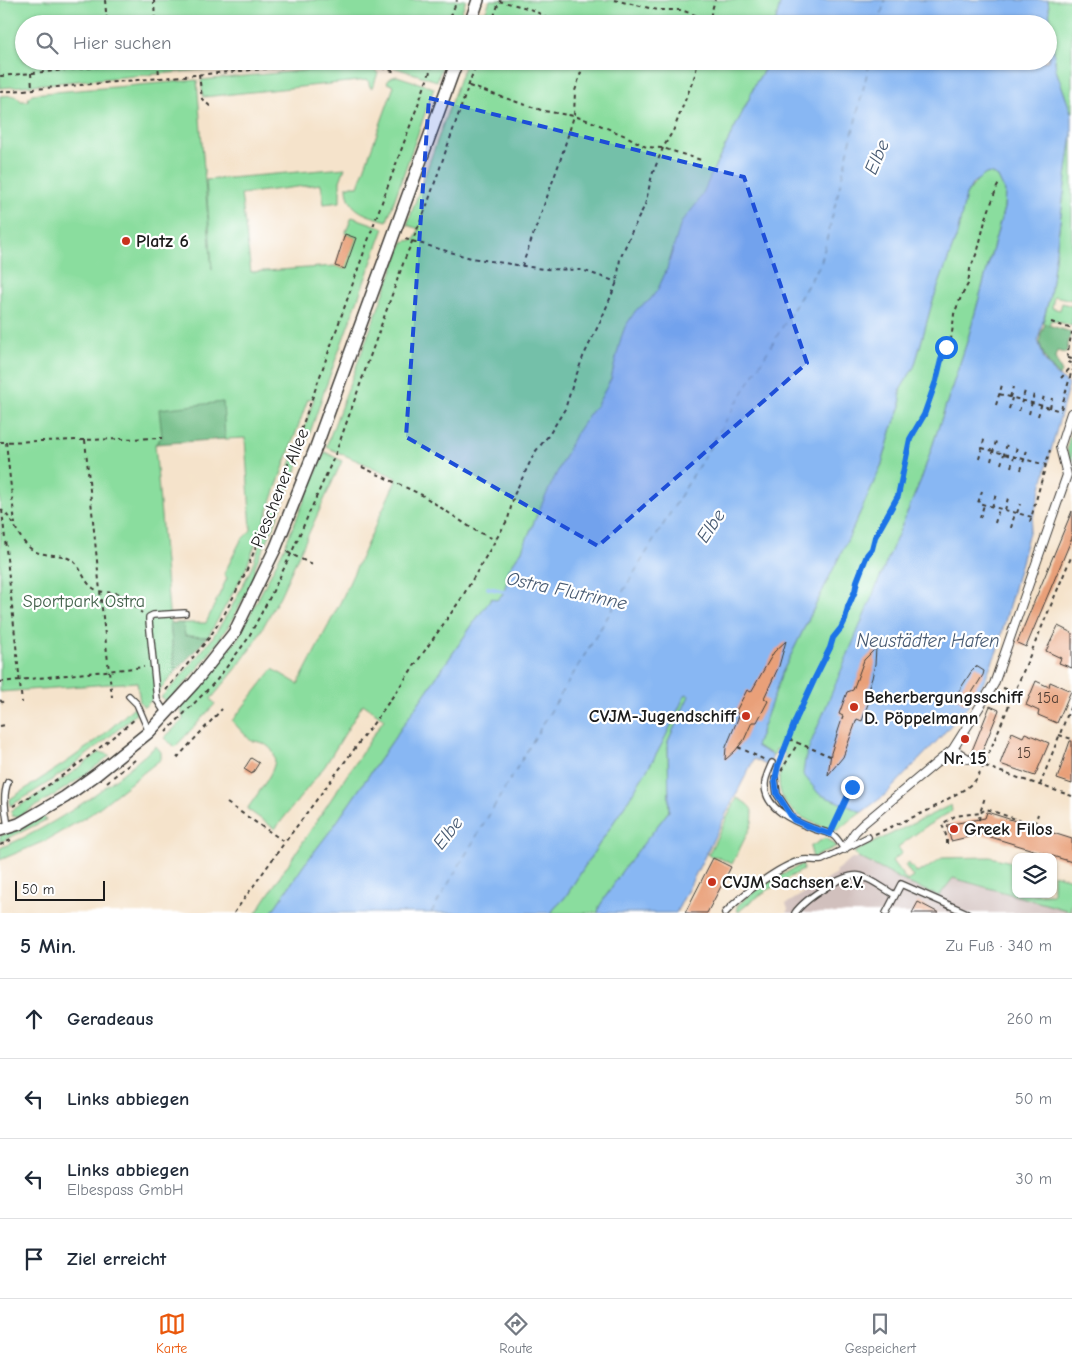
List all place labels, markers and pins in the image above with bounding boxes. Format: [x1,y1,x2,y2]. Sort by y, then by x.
place label: Platz 6 [136,231,189,252]
marker: Platz 6 [120,235,132,247]
place label: Beherbergungsschiff D. Pöppelmann [864,687,1024,729]
marker: Beherbergungsschiff D. Pöppelmann [848,701,860,713]
place label: CVJM-Jugendschiff [589,706,737,727]
marker: CVJM-Jugendschiff [740,710,752,722]
marker: Nr. 15 [959,733,971,745]
place label: Nr. 15 [943,748,987,769]
place label: Greek Filos [964,819,1053,840]
marker: Greek Filos [948,823,960,835]
place label: CVJM Sachsen e.V. [722,872,864,893]
marker: CVJM Sachsen e.V. [706,876,718,888]

